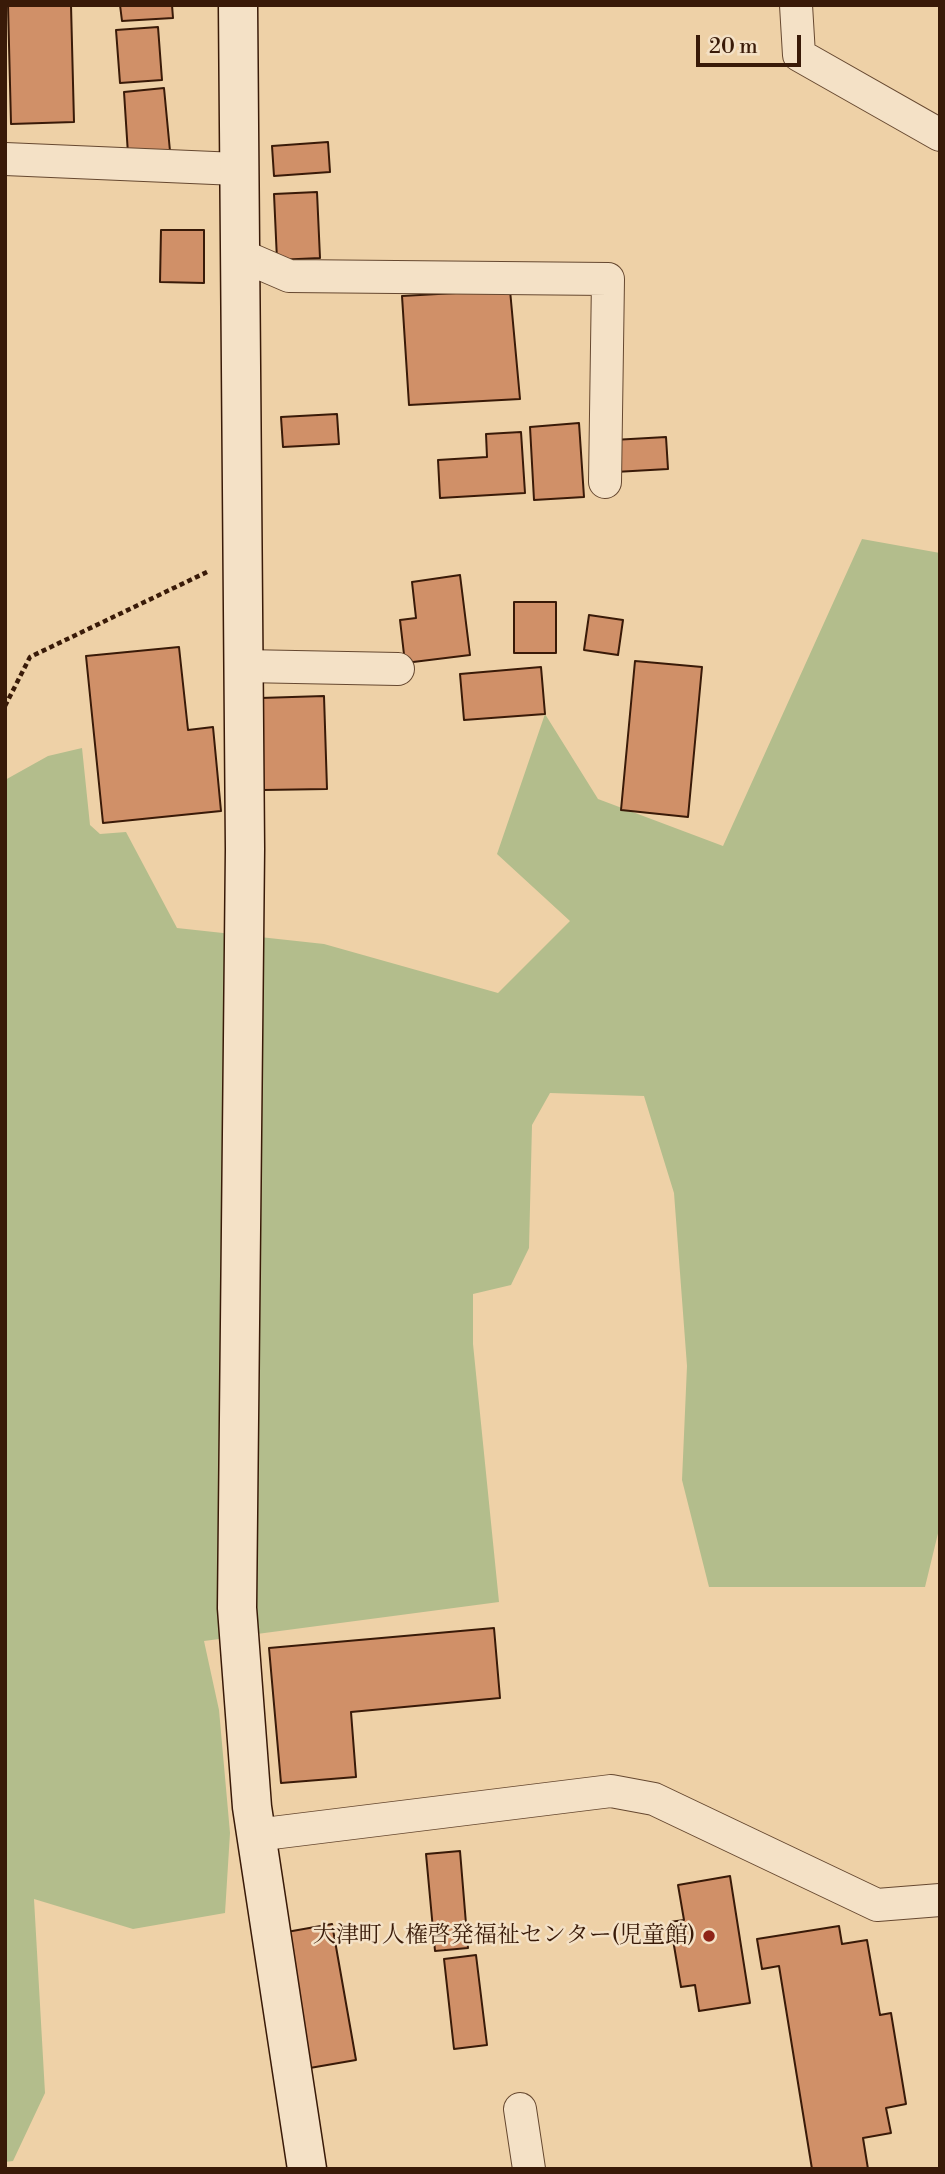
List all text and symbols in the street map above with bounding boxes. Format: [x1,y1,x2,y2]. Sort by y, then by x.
scale bar [700,21,805,65]
text: 20 m [709,34,758,60]
place label: 大津町人権啓発福祉センター(児童館) [313,1922,695,1950]
marker: 大津町人権啓発福祉センター(児童館) [701,1928,717,1944]

